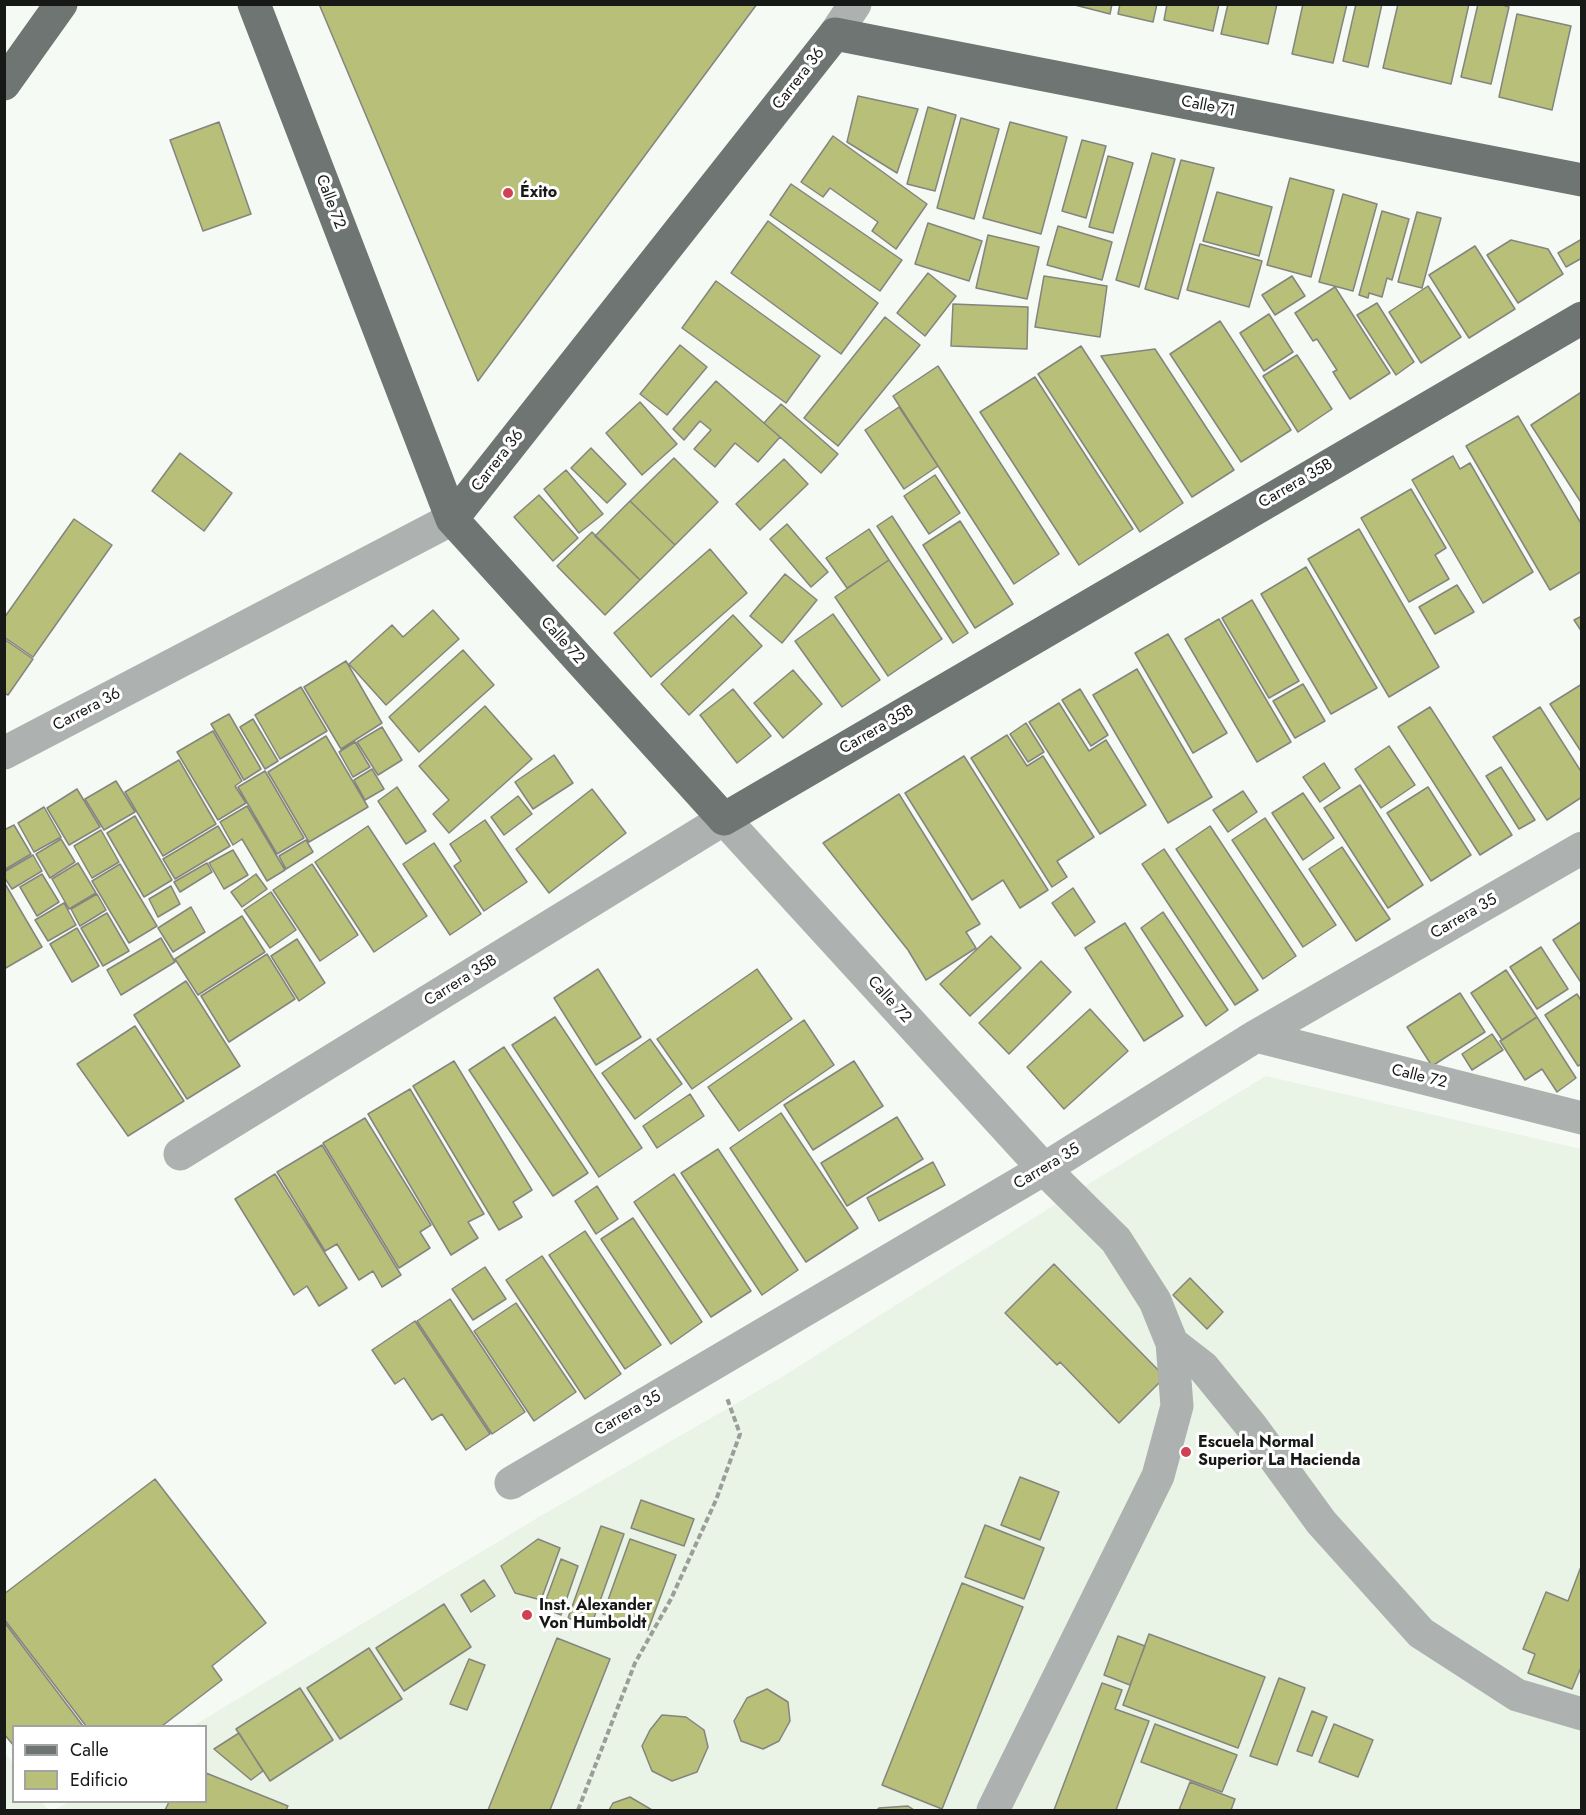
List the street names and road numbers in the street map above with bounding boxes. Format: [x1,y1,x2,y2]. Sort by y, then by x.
street label: Carrera 36 [769,44,829,114]
street label: Calle 71 [1179,92,1237,122]
street label: Calle 72 [311,172,349,232]
street label: Carrera 36 [468,426,528,496]
street label: Carrera 35B [1256,455,1336,513]
street label: Calle 72 [536,614,588,668]
street label: Carrera 36 [50,684,124,736]
street label: Carrera 35B [837,701,917,759]
street label: Carrera 35 [1427,890,1501,944]
street label: Carrera 35B [421,951,501,1011]
street label: Calle 72 [863,973,915,1027]
street label: Calle 72 [1389,1061,1449,1093]
street label: Carrera 35 [1011,1140,1083,1194]
street label: Carrera 35 [591,1387,665,1441]

